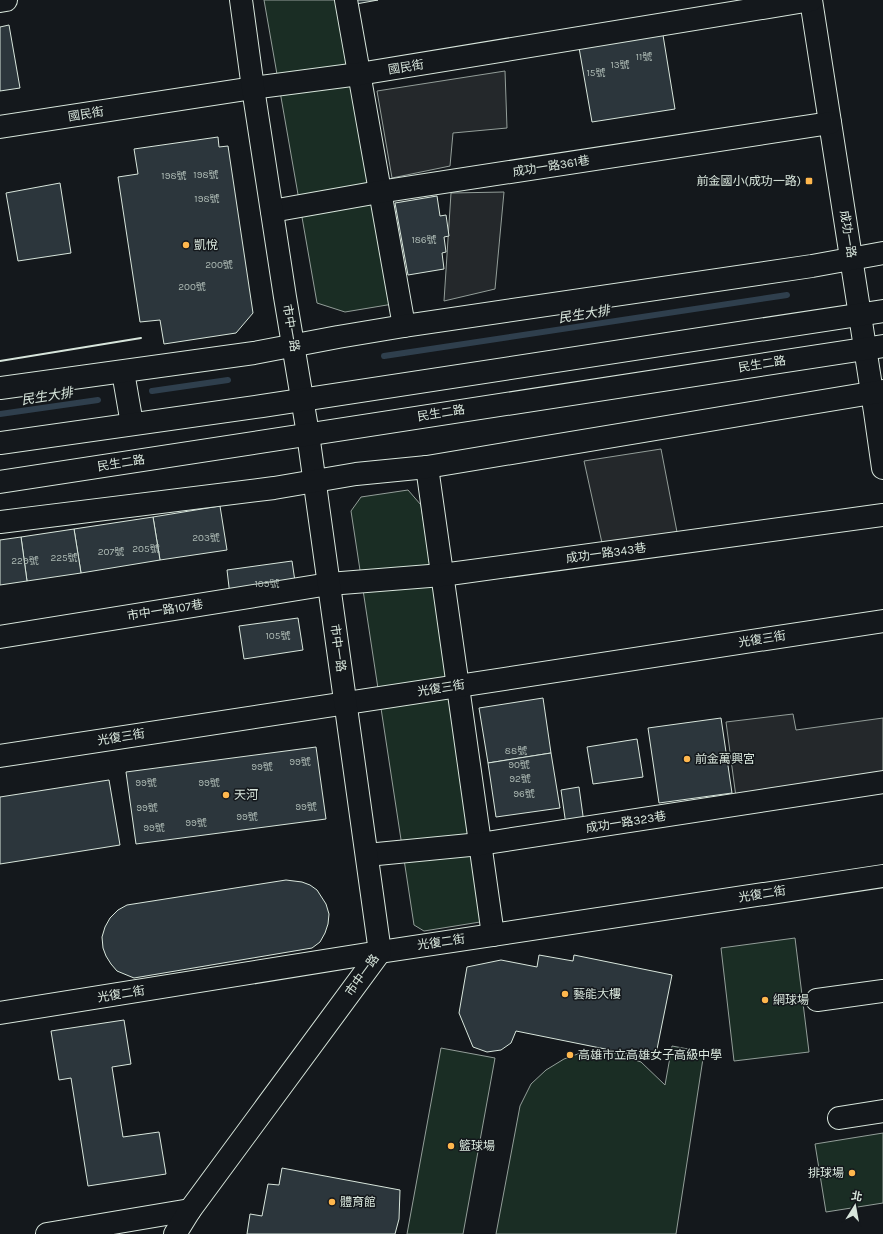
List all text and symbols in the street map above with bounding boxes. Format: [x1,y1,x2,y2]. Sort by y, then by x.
house number: 11號 [636,51,652,63]
street label: 國民街 [387,57,425,77]
house number: 13號 [610,59,630,71]
house number: 15號 [587,67,605,79]
street label: 國民街 [67,104,105,124]
street label: 成功一路361巷 [511,153,591,179]
house number: 198號 [193,169,219,181]
house number: 198號 [161,170,187,182]
place label: 前金國小(成功一路) [696,174,801,188]
marker: 前金國小(成功一路) [804,176,814,186]
house number: 198號 [194,193,220,205]
street label: 成功一路 [837,209,859,259]
house number: 186號 [411,234,437,246]
place label: 凱悅 [194,238,218,252]
marker: 凱悅 [181,240,191,250]
house number: 200號 [205,259,233,271]
house number: 200號 [178,281,206,293]
water label: 民生大排 [557,302,613,325]
street label: 市中一路 [280,303,302,353]
street label: 民生二路 [737,353,787,375]
water label: 民生大排 [20,384,76,407]
street label: 民生二路 [416,402,466,424]
street label: 民生二路 [96,452,146,474]
house number: 203號 [192,532,220,544]
street label: 成功一路343巷 [565,540,647,566]
house number: 205號 [132,543,160,555]
house number: 207號 [98,546,124,558]
house number: 225號 [50,552,78,564]
house number: 229號 [11,555,39,567]
house number: 109號 [254,578,280,590]
street label: 市中一路107巷 [126,597,204,623]
street label: 市中一路 [328,623,348,673]
street label: 光復三街 [737,628,787,650]
house number: 105號 [266,630,290,642]
street label: 光復三街 [416,677,466,699]
street label: 光復三街 [96,726,146,748]
house number: 88號 [505,745,527,757]
place label: 前金萬興宮 [695,752,755,766]
marker: 前金萬興宮 [682,754,692,764]
house number: 99號 [289,756,311,768]
house number: 90號 [508,759,530,771]
house number: 99號 [251,761,273,773]
house number: 92號 [509,773,531,785]
house number: 99號 [135,777,157,789]
house number: 99號 [198,777,220,789]
place label: 天河 [234,788,258,802]
house number: 96號 [513,788,535,800]
marker: 天河 [221,790,231,800]
house number: 99號 [295,801,317,813]
house number: 99號 [136,802,158,814]
street label: 成功一路323巷 [585,809,667,835]
house number: 99號 [236,811,258,823]
house number: 99號 [185,817,207,829]
house number: 99號 [143,822,165,834]
street label: 光復二街 [737,883,787,905]
street label: 光復二街 [416,932,466,952]
street label: 市中一路 [342,951,382,999]
street label: 光復二街 [96,983,146,1005]
place label: 藝能大樓 [573,987,621,1001]
marker: 藝能大樓 [560,989,570,999]
place label: 網球場 [773,993,809,1007]
marker: 網球場 [760,995,770,1005]
place label: 高雄市立高雄女子高級中學 [578,1048,722,1062]
marker: 高雄市立高雄女子高級中學 [565,1050,575,1060]
place label: 籃球場 [459,1139,495,1153]
marker: 籃球場 [446,1141,456,1151]
place label: 排球場 [808,1166,844,1180]
marker: 排球場 [847,1168,857,1178]
north arrow [835,1186,875,1226]
text: 北 [850,1189,863,1204]
place label: 體育館 [340,1195,376,1209]
marker: 體育館 [327,1197,337,1207]

